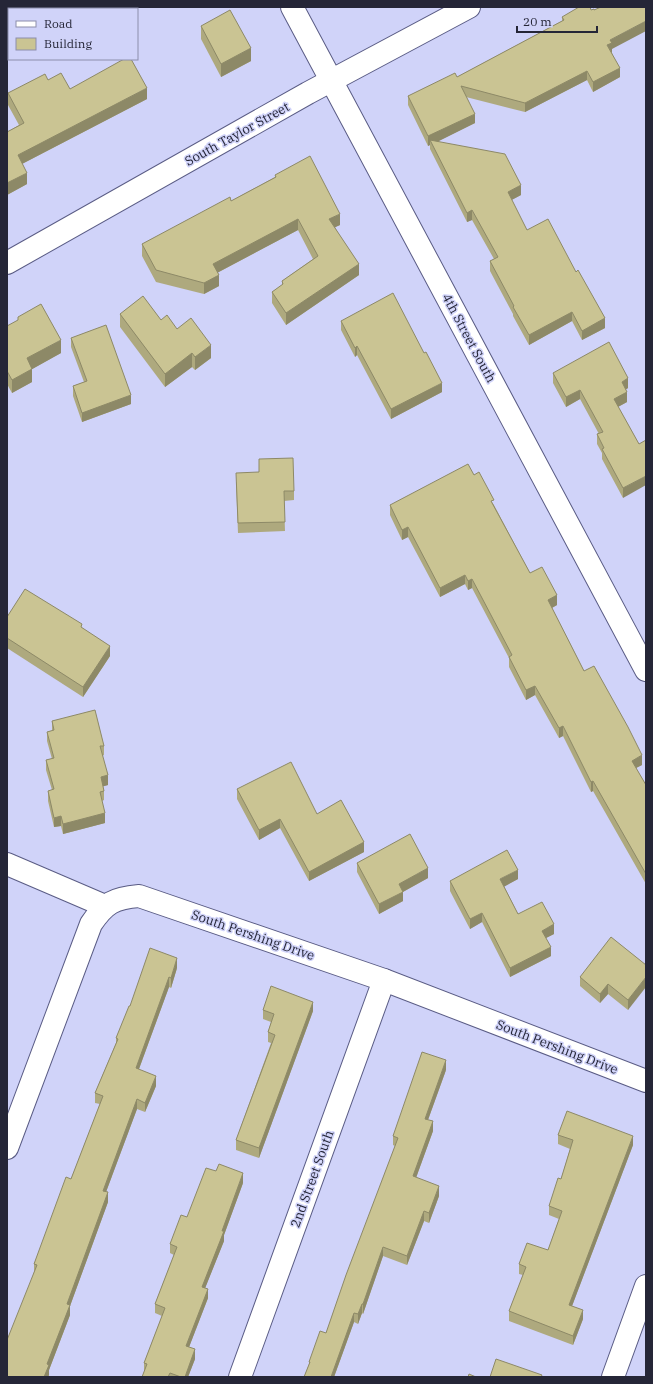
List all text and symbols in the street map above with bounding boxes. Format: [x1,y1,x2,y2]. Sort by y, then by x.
legend [8,8,138,60]
scale bar [517,8,597,34]
text: 20 m [523,14,552,29]
text: Road [44,16,73,31]
text: Building [44,36,92,51]
street label: South Taylor Street [182,98,293,170]
street label: 4th Street South [438,290,500,386]
street label: South Pershing Drive [189,906,317,964]
street label: South Pershing Drive [494,1016,620,1078]
street label: 2nd Street South [287,1128,337,1230]

